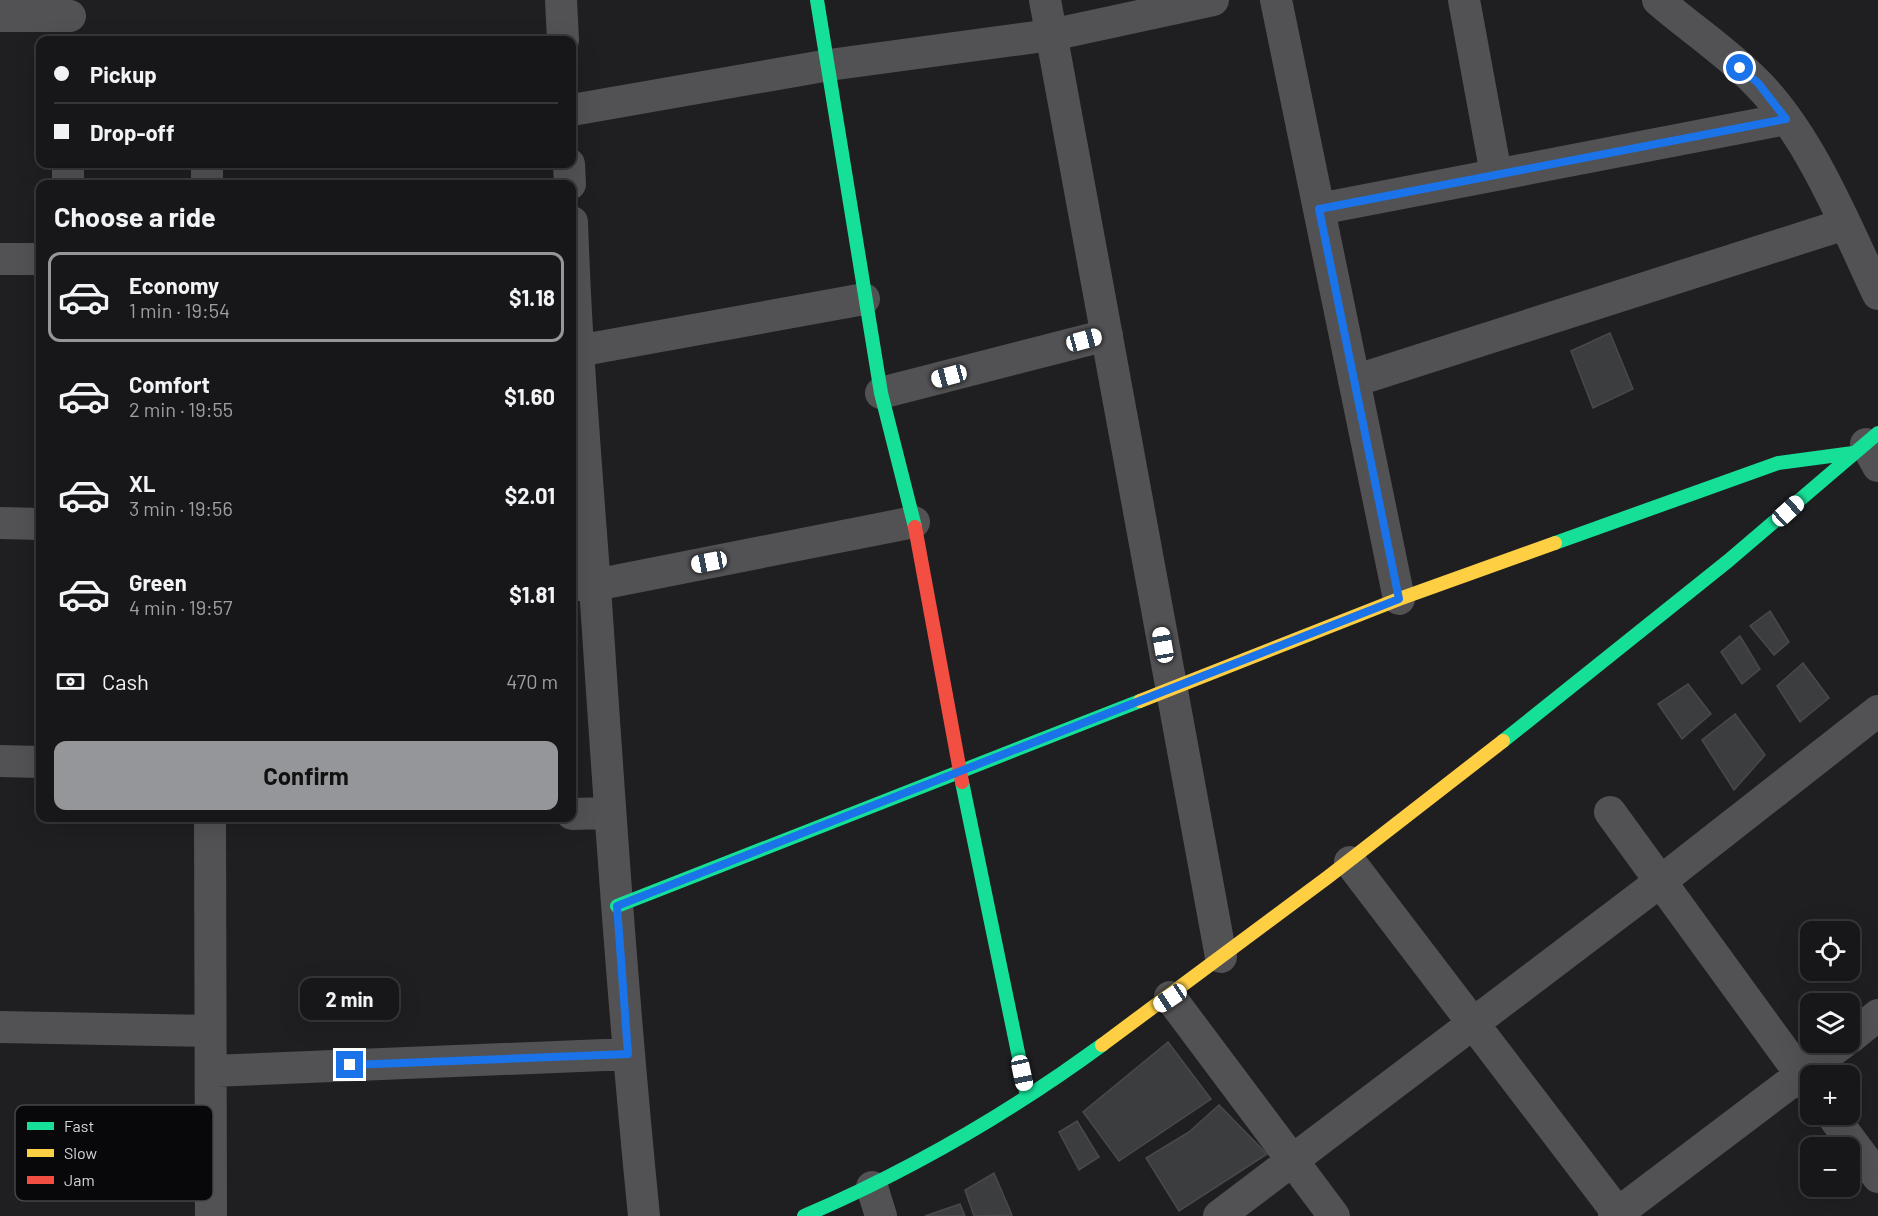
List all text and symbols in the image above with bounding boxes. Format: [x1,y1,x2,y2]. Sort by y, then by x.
route start [1726,54,1753,81]
text: Pickup [90,61,157,87]
text: Drop-off [90,119,174,145]
text: Choose a ride [54,200,216,232]
icon: car [57,270,111,324]
text: Economy [129,272,219,298]
text: $1.18 [509,284,555,310]
text: 1 min · 19:54 [129,298,230,322]
car [1064,327,1104,353]
car [929,363,969,389]
icon: car [57,369,111,423]
text: Comfort [129,371,210,397]
text: $1.60 [504,383,555,409]
text: 2 min · 19:55 [129,397,233,421]
icon: car [57,468,111,522]
text: XL [129,470,155,496]
text: $2.01 [505,482,555,508]
car [1769,492,1807,530]
text: 3 min · 19:56 [129,496,233,520]
car [690,550,728,574]
icon: car [57,567,111,621]
text: Green [129,569,187,595]
text: $1.81 [509,581,555,607]
text: 4 min · 19:57 [129,595,233,619]
car [1151,626,1175,664]
icon: cash [54,665,87,698]
text: Cash [102,668,149,694]
text: 470 m [506,669,558,693]
button: Confirm [54,741,558,810]
map controls [1800,921,1860,1197]
button: locate [1800,921,1860,981]
callout: 2 min [300,978,400,1020]
car [1150,980,1190,1016]
text: 2 min [326,987,373,1011]
button: layers [1800,993,1860,1053]
route end [336,1051,363,1078]
car [1009,1054,1035,1092]
button: + [1800,1065,1860,1125]
legend [15,1105,213,1201]
text: Fast [64,1116,94,1135]
button: − [1800,1137,1860,1197]
text: Slow [64,1143,97,1162]
text: Jam [64,1170,95,1189]

